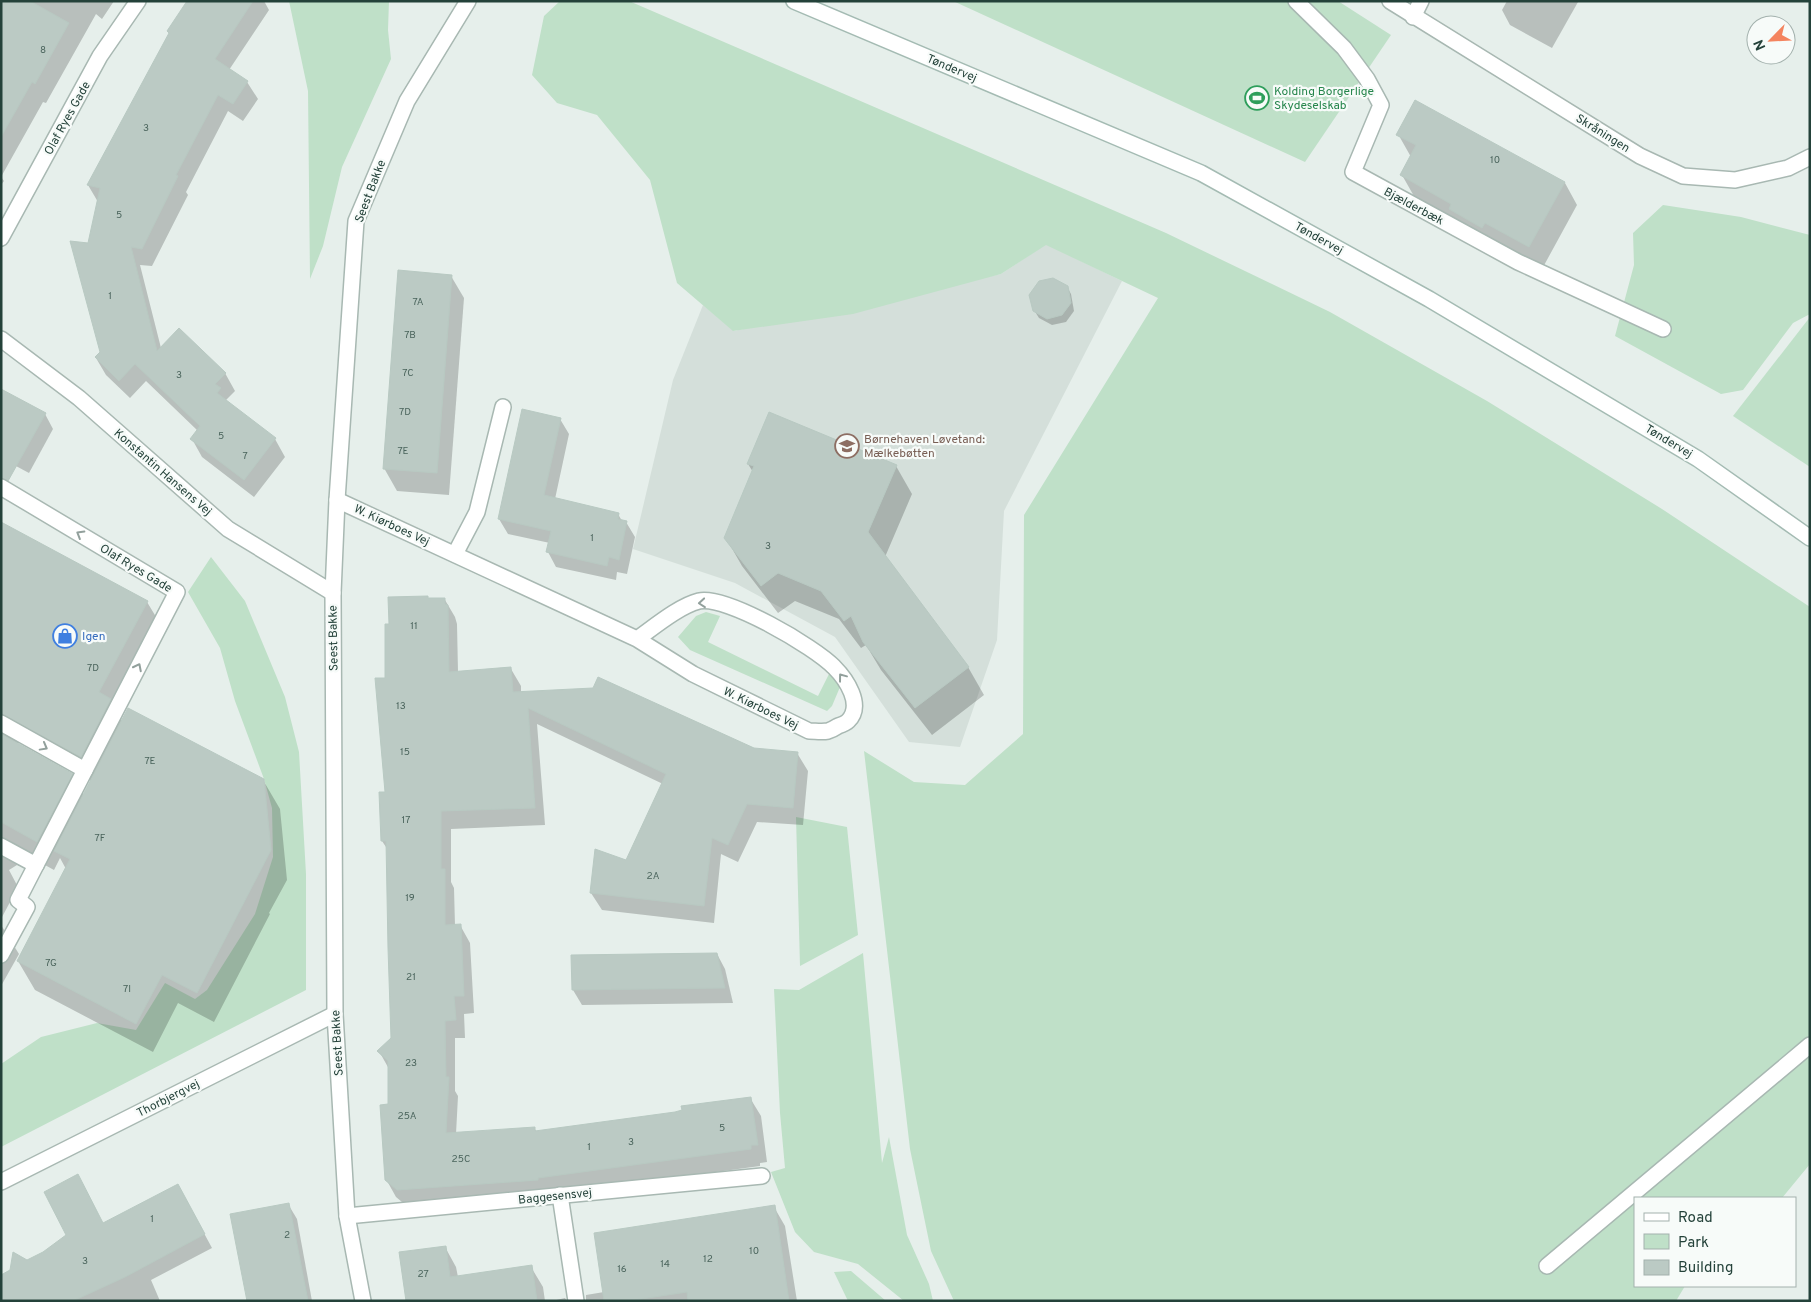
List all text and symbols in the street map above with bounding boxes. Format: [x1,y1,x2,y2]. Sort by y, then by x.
north arrow [1746,15,1796,65]
text: N [1751,37,1770,53]
house number: 8 [40,44,46,57]
street label: Tøndervej [924,51,979,87]
street label: Olaf Ryes Gade [41,79,95,158]
place label: Kolding Borgerlige Skydeselskab [1274,84,1374,114]
sports icon: Kolding Borgerlige Skydeselskab [1244,85,1270,111]
street label: Skråningen [1572,111,1633,157]
house number: 3 [143,122,149,135]
house number: 10 [1490,154,1500,167]
street label: Seest Bakke [352,158,390,225]
street label: Bjælderbæk [1381,184,1446,229]
house number: 5 [116,209,122,222]
street label: Tøndervej [1291,219,1346,259]
house number: 1 [108,290,112,303]
house number: 7A [413,296,424,309]
house number: 7B [404,329,416,342]
house number: 7C [402,367,414,380]
house number: 3 [176,369,182,382]
house number: 7D [399,406,411,419]
street label: Tøndervej [1642,421,1695,462]
street label: Konstantin Hansens Vej [110,426,215,520]
house number: 5 [218,430,224,443]
place label: Børnehaven Løvetand: Mælkebøtten [864,432,985,462]
school or university icon: Børnehaven Løvetand: Mælkebøtten [834,433,860,459]
house number: 7E [397,445,409,458]
house number: 7 [242,450,248,463]
street label: W. Kiørboes Vej [351,501,432,550]
one-way arrow [76,530,85,540]
house number: 1 [590,532,594,545]
house number: 3 [765,540,771,553]
street label: Olaf Ryes Gade [96,541,175,597]
one-way arrow [698,597,706,608]
street label: Seest Bakke [325,605,343,671]
house number: 11 [410,620,418,633]
shop icon: Igen [52,623,78,649]
place label: Igen [82,629,105,645]
house number: 7D [87,662,99,675]
one-way arrow [132,663,142,672]
one-way arrow [839,673,848,683]
street label: W. Kiørboes Vej [720,684,801,734]
house number: 13 [396,700,406,713]
one-way arrow [38,740,47,750]
house number: 15 [400,746,410,759]
house number: 7E [144,755,156,768]
house number: 17 [402,814,410,827]
house number: 7F [95,832,106,845]
house number: 2A [647,870,660,883]
house number: 19 [405,892,415,905]
house number: 7G [45,957,57,970]
house number: 21 [406,971,416,984]
house number: 7I [123,983,131,996]
street label: Seest Bakke [328,1010,348,1076]
house number: 23 [405,1057,417,1070]
street label: Thorbjergvej [134,1076,203,1122]
house number: 25A [398,1110,417,1123]
house number: 5 [719,1122,725,1135]
house number: 3 [628,1136,634,1149]
house number: 1 [587,1141,591,1154]
house number: 25C [452,1153,470,1166]
street label: Baggesensvej [517,1185,593,1209]
legend [1634,1197,1796,1287]
text: Road [1678,1209,1713,1228]
house number: 1 [150,1213,154,1226]
house number: 2 [284,1229,290,1242]
text: Park [1678,1234,1709,1253]
house number: 10 [749,1245,759,1258]
house number: 12 [703,1253,713,1266]
house number: 3 [82,1255,88,1268]
house number: 14 [660,1258,670,1271]
text: Building [1678,1259,1733,1278]
house number: 16 [617,1263,627,1276]
house number: 27 [417,1268,429,1281]

